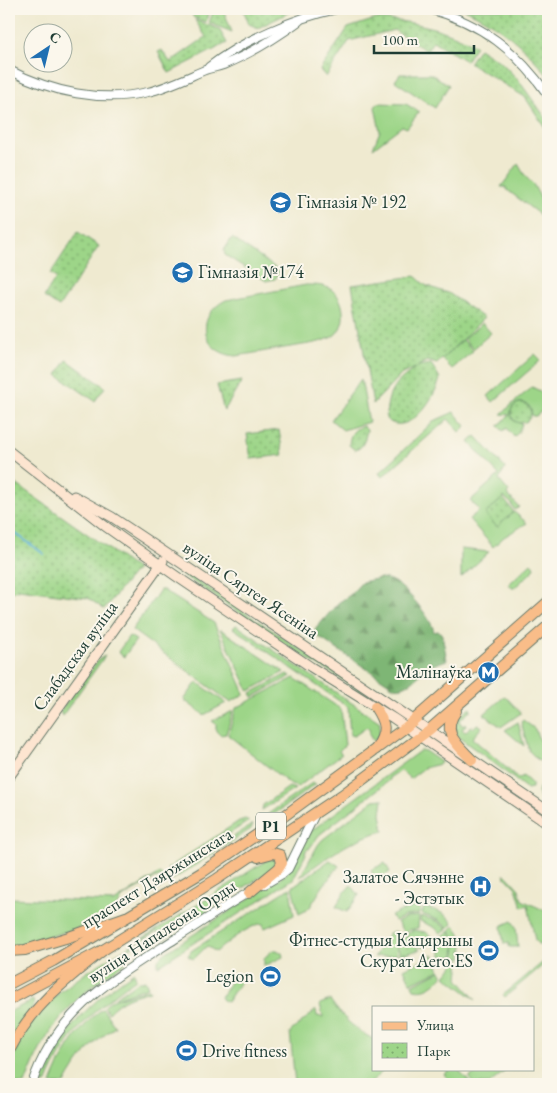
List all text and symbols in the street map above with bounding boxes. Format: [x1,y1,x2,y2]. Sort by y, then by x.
north arrow [22,22,72,72]
scale bar [374,22,474,54]
text: С [46,27,65,48]
text: 100 m [382,30,419,49]
school or university icon: Гімназія № 192 [269,190,293,214]
place label: Гімназія № 192 [297,190,407,213]
school or university icon: Гімназія №174 [170,260,194,284]
place label: Гімназія №174 [198,260,304,283]
street label: вуліца Сяргея Ясеніна [179,535,325,644]
street label: Слабадская вуліца [27,596,123,715]
place label: Малінаўка [396,660,473,683]
metro station icon: Малінаўка [476,660,500,684]
road number: Р1 [256,812,286,839]
street label: праспект Дзяржынскага [77,821,237,933]
place label: Залатое Сячэнне - Эстэтык [343,865,464,909]
street label: вуліца Напалеона Орды [83,874,240,987]
hospital icon: Залатое Сячэнне - Эстэтык [468,875,492,899]
place label: Фітнес-студыя Кацярыны Скурат Aero.ES [289,928,473,972]
sports icon: Фітнес-студыя Кацярыны Скурат Aero.ES [477,938,501,962]
place label: Legion [206,964,254,987]
sports icon: Legion [258,964,282,988]
legend [372,1006,534,1070]
text: Улица [416,1015,454,1034]
sports icon: Drive fitness [174,1039,198,1063]
place label: Drive fitness [202,1039,287,1062]
text: Парк [417,1041,450,1060]

